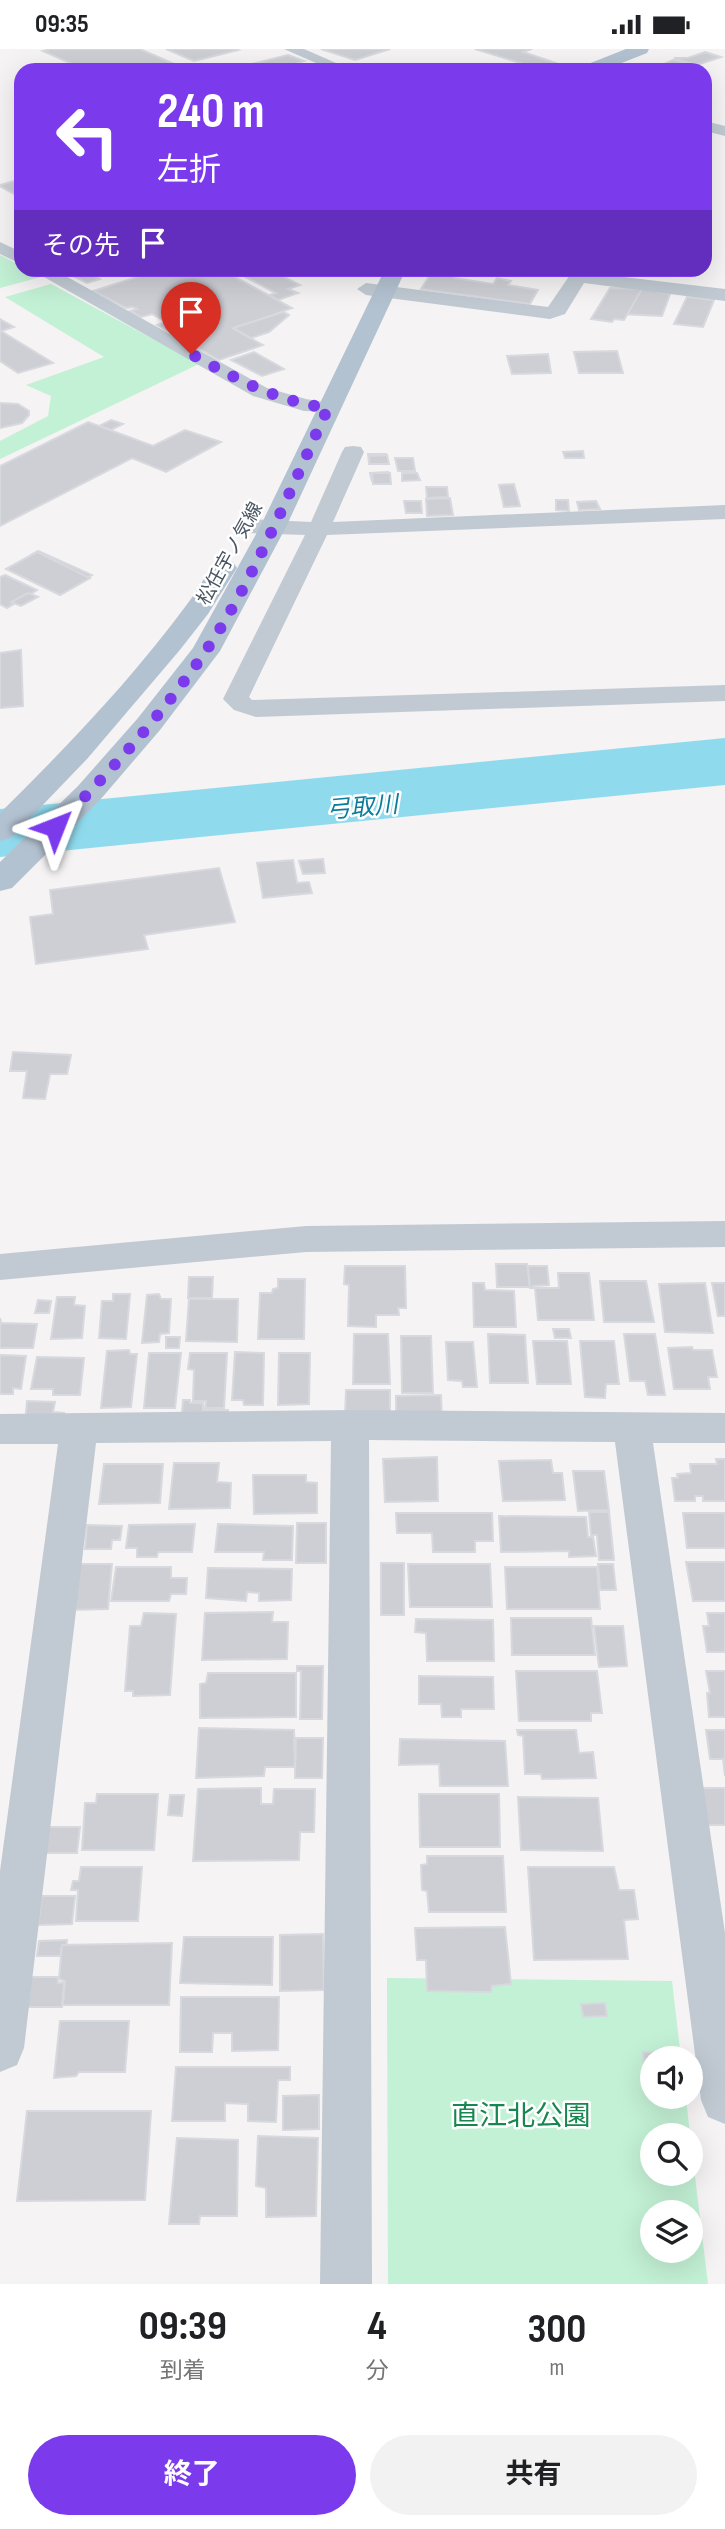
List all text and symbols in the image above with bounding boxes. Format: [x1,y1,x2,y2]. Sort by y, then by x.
text: 09:35 [35,9,89,40]
text: 240 m [157,83,265,142]
icon: left [42,91,133,182]
text: 左折 [157,151,221,190]
icon: arrive [134,224,172,262]
text: その先 [42,231,120,262]
pin [161,282,221,354]
icon: arrive [172,293,210,331]
street label: 松任宇ノ気線 [193,498,268,609]
position arrow [18,790,92,864]
water label: 弓取川 [325,790,402,825]
map controls [640,2046,703,2263]
button: sound [640,2046,703,2109]
park label: 直江北公園 [451,2100,591,2133]
button: search [640,2123,703,2186]
button: layers [640,2200,703,2263]
text: 09:39 [139,2301,227,2352]
text: 4 [367,2301,387,2352]
text: 300 [527,2304,586,2355]
text: m [549,2354,564,2382]
text: 到着 [160,2357,206,2385]
text: 分 [366,2357,389,2385]
button: 終了 [28,2435,356,2515]
button: 共有 [370,2435,697,2515]

